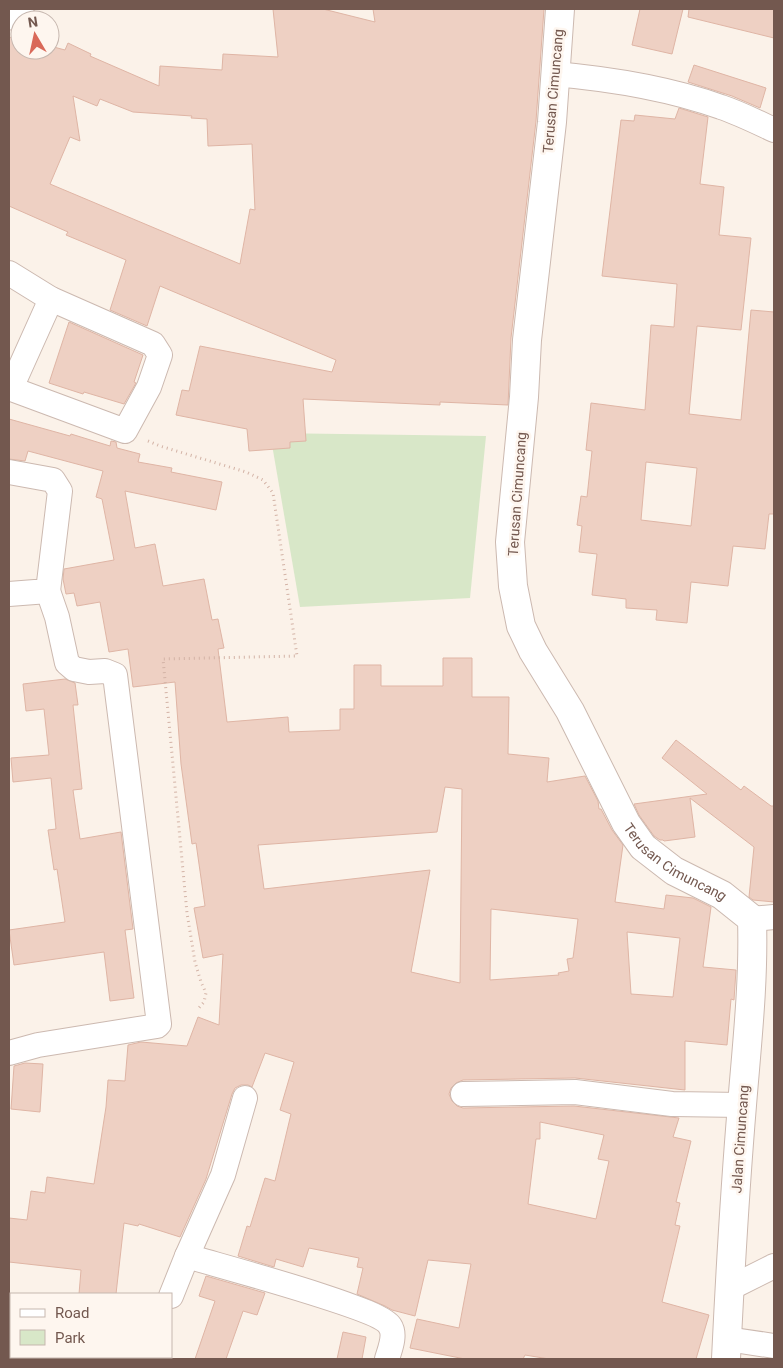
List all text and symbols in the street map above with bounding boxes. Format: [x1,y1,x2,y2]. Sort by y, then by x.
north arrow [10,10,60,60]
text: N [27,13,39,31]
street label: Terusan Cimuncang [540,28,566,154]
street label: Terusan Cimuncang [505,431,529,557]
street label: Terusan Cimuncang [621,820,730,904]
street label: Jalan Cimuncang [728,1084,752,1194]
legend [10,1293,172,1358]
text: Road [55,1304,89,1322]
text: Park [55,1329,86,1347]

